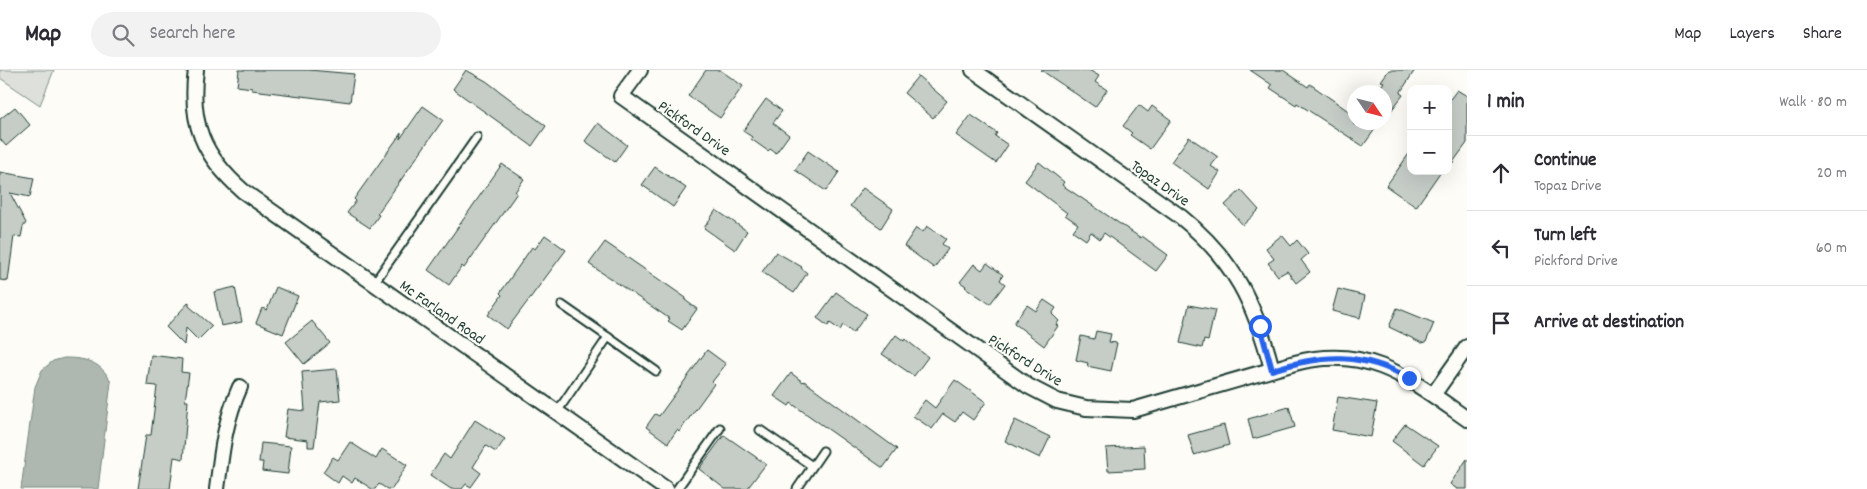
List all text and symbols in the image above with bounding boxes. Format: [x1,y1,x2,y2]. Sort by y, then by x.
search box [91,12,441,57]
text: Map [25,18,61,52]
icon: search [109,21,137,49]
text: Search here [149,21,235,48]
text: Map [1674,22,1701,47]
text: Layers [1729,22,1775,47]
text: Share [1803,22,1842,47]
north arrow [1347,85,1392,130]
map controls [1407,85,1452,175]
button: + [1407,85,1452,130]
text: 1 min [1487,88,1524,118]
text: Walk · 80 m [1779,91,1847,114]
street label: Pickford Drive [653,96,735,163]
button: − [1407,130,1452,175]
text: Continue [1534,148,1596,175]
street label: Topaz Drive [1125,155,1194,213]
icon: ahead [1487,159,1515,187]
text: 20 m [1817,162,1847,185]
text: Topaz Drive [1534,175,1602,198]
text: Turn left [1534,223,1597,250]
icon: left [1487,234,1515,262]
text: 60 m [1816,237,1847,260]
text: Pickford Drive [1534,250,1618,273]
street label: Mc Farland Road [394,275,489,351]
icon: arrive [1487,309,1515,337]
text: Arrive at destination [1534,310,1684,337]
route start [1249,315,1272,338]
street label: Pickford Drive [983,329,1066,393]
route end [1398,367,1421,390]

